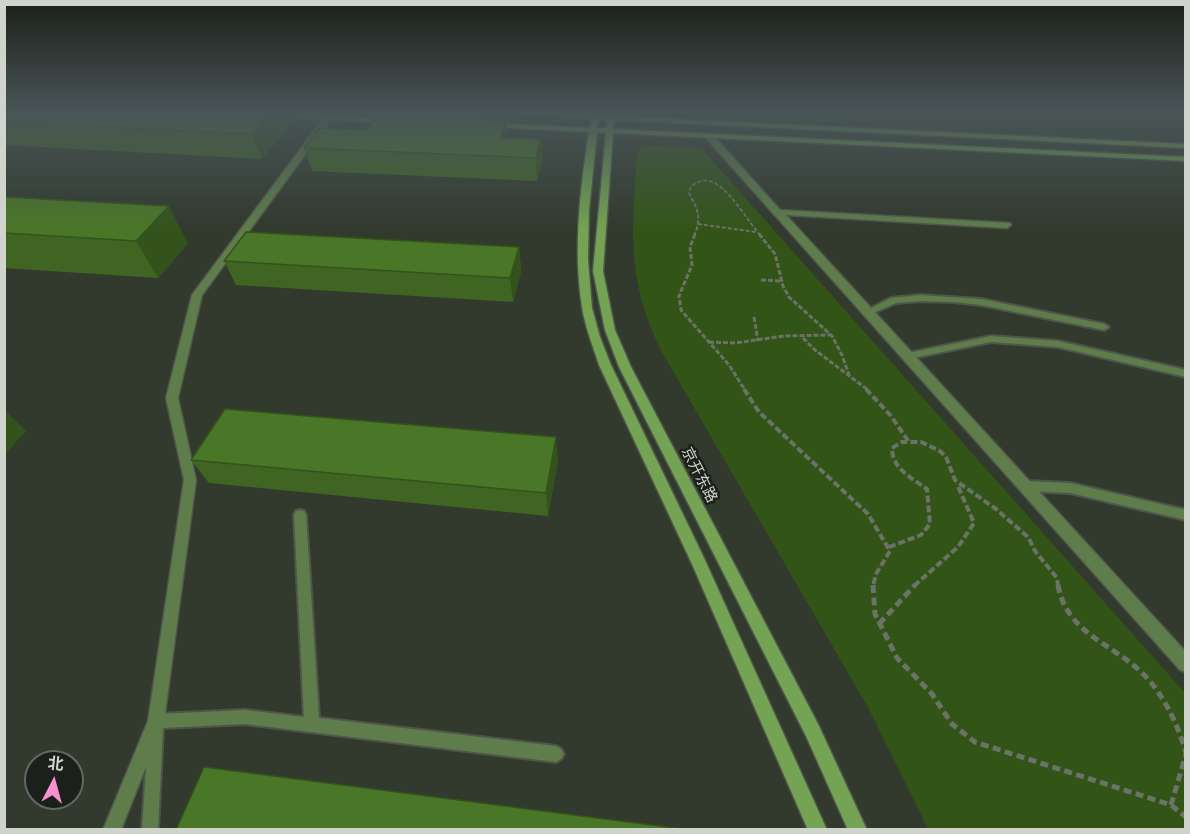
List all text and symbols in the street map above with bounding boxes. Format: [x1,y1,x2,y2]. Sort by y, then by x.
street label: 京开东路 [677,444,721,506]
north arrow [24,750,84,810]
text: 北 [47,753,65,774]

